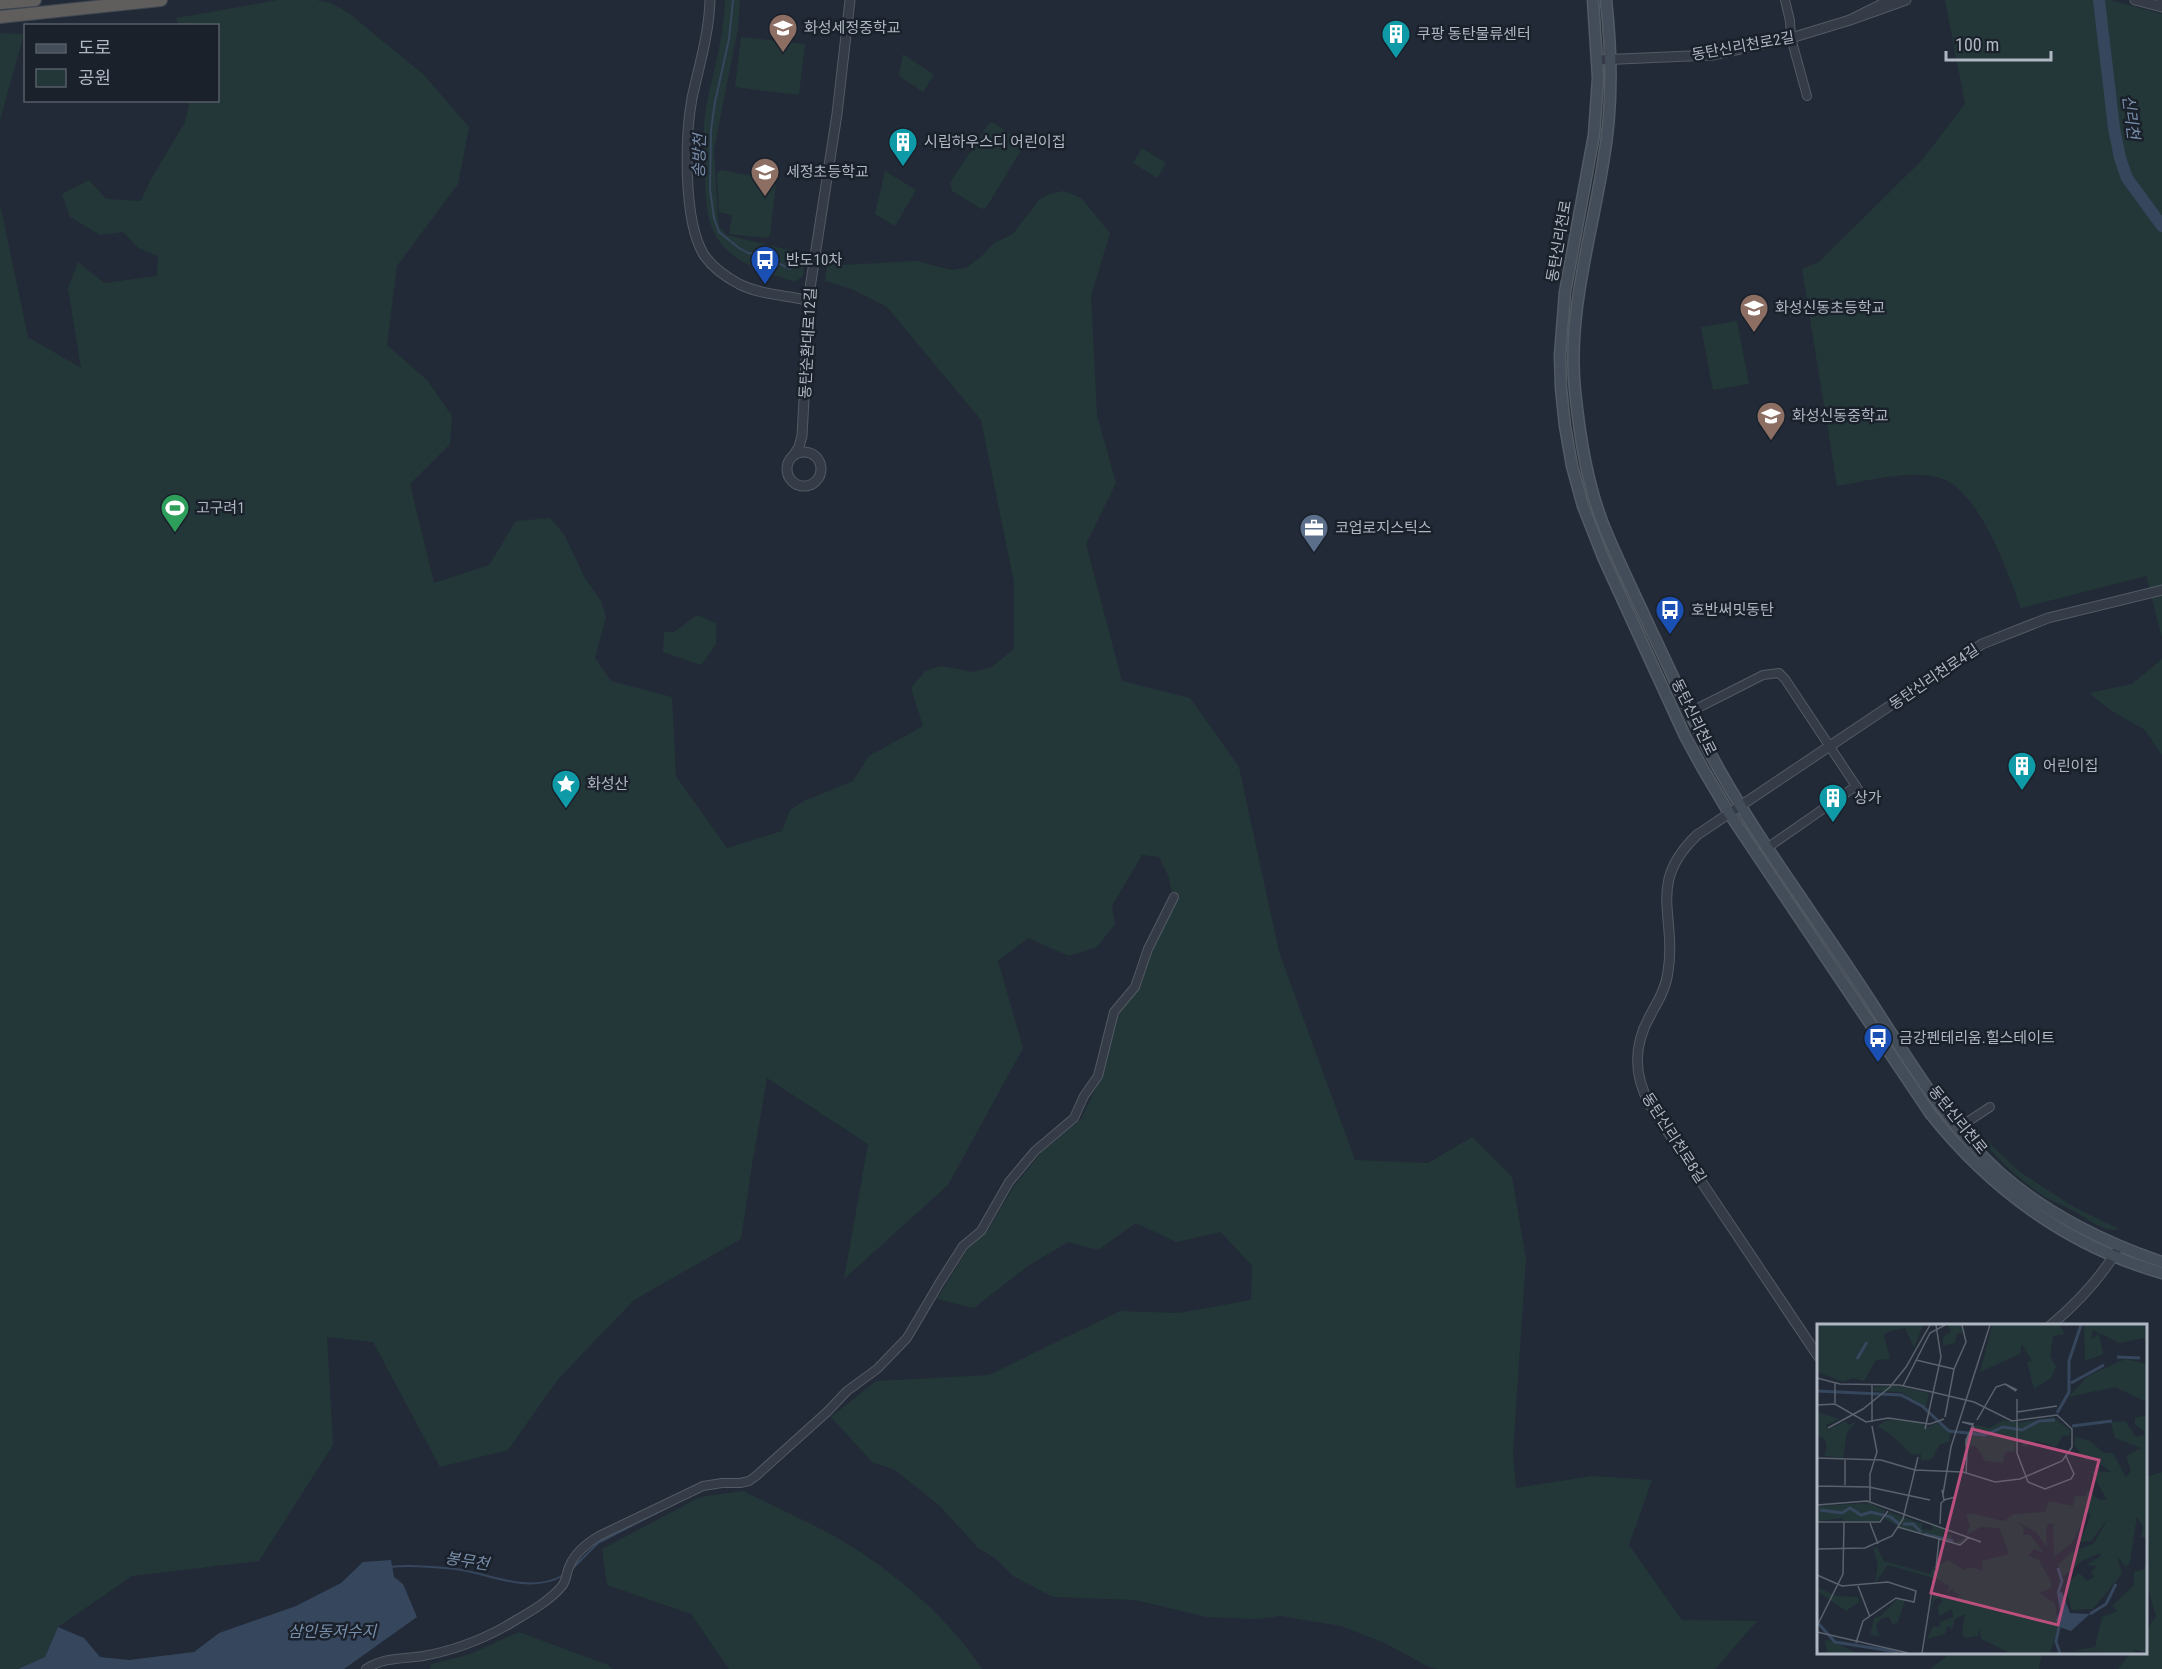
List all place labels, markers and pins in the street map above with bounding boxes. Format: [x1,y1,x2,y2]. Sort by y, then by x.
school or university icon: 화성세정중학교 [767,12,799,54]
building icon: 쿠팡 동탄물류센터 [1380,18,1412,60]
place label: 화성세정중학교 [804,19,901,37]
place label: 쿠팡 동탄물류센터 [1417,25,1531,43]
building icon: 시립하우스디 어린이집 [887,126,919,168]
place label: 시립하우스디 어린이집 [924,133,1065,151]
school or university icon: 세정초등학교 [749,156,781,198]
place label: 세정초등학교 [786,163,869,181]
bus stop icon: 반도10차 [749,244,781,286]
place label: 반도10차 [786,251,842,269]
school or university icon: 화성신동초등학교 [1738,292,1770,334]
place label: 화성신동초등학교 [1775,299,1885,317]
school or university icon: 화성신동중학교 [1755,400,1787,442]
place label: 화성신동중학교 [1792,407,1889,425]
sports icon: 고구려1 [159,492,191,534]
place label: 고구려1 [196,499,245,517]
office icon: 코업로지스틱스 [1298,512,1330,554]
place label: 코업로지스틱스 [1335,519,1432,537]
bus stop icon: 호반써밋동탄 [1654,594,1686,636]
place label: 호반써밋동탄 [1691,601,1774,619]
building icon: 어린이집 [2006,750,2038,792]
place label: 어린이집 [2043,757,2098,775]
place icon: 화성산 [550,768,582,810]
place label: 화성산 [587,775,629,793]
building icon: 상가 [1817,782,1849,824]
place label: 상가 [1854,789,1882,807]
bus stop icon: 금강펜테리움.힐스테이트 [1862,1022,1894,1064]
place label: 금강펜테리움.힐스테이트 [1899,1029,2055,1047]

